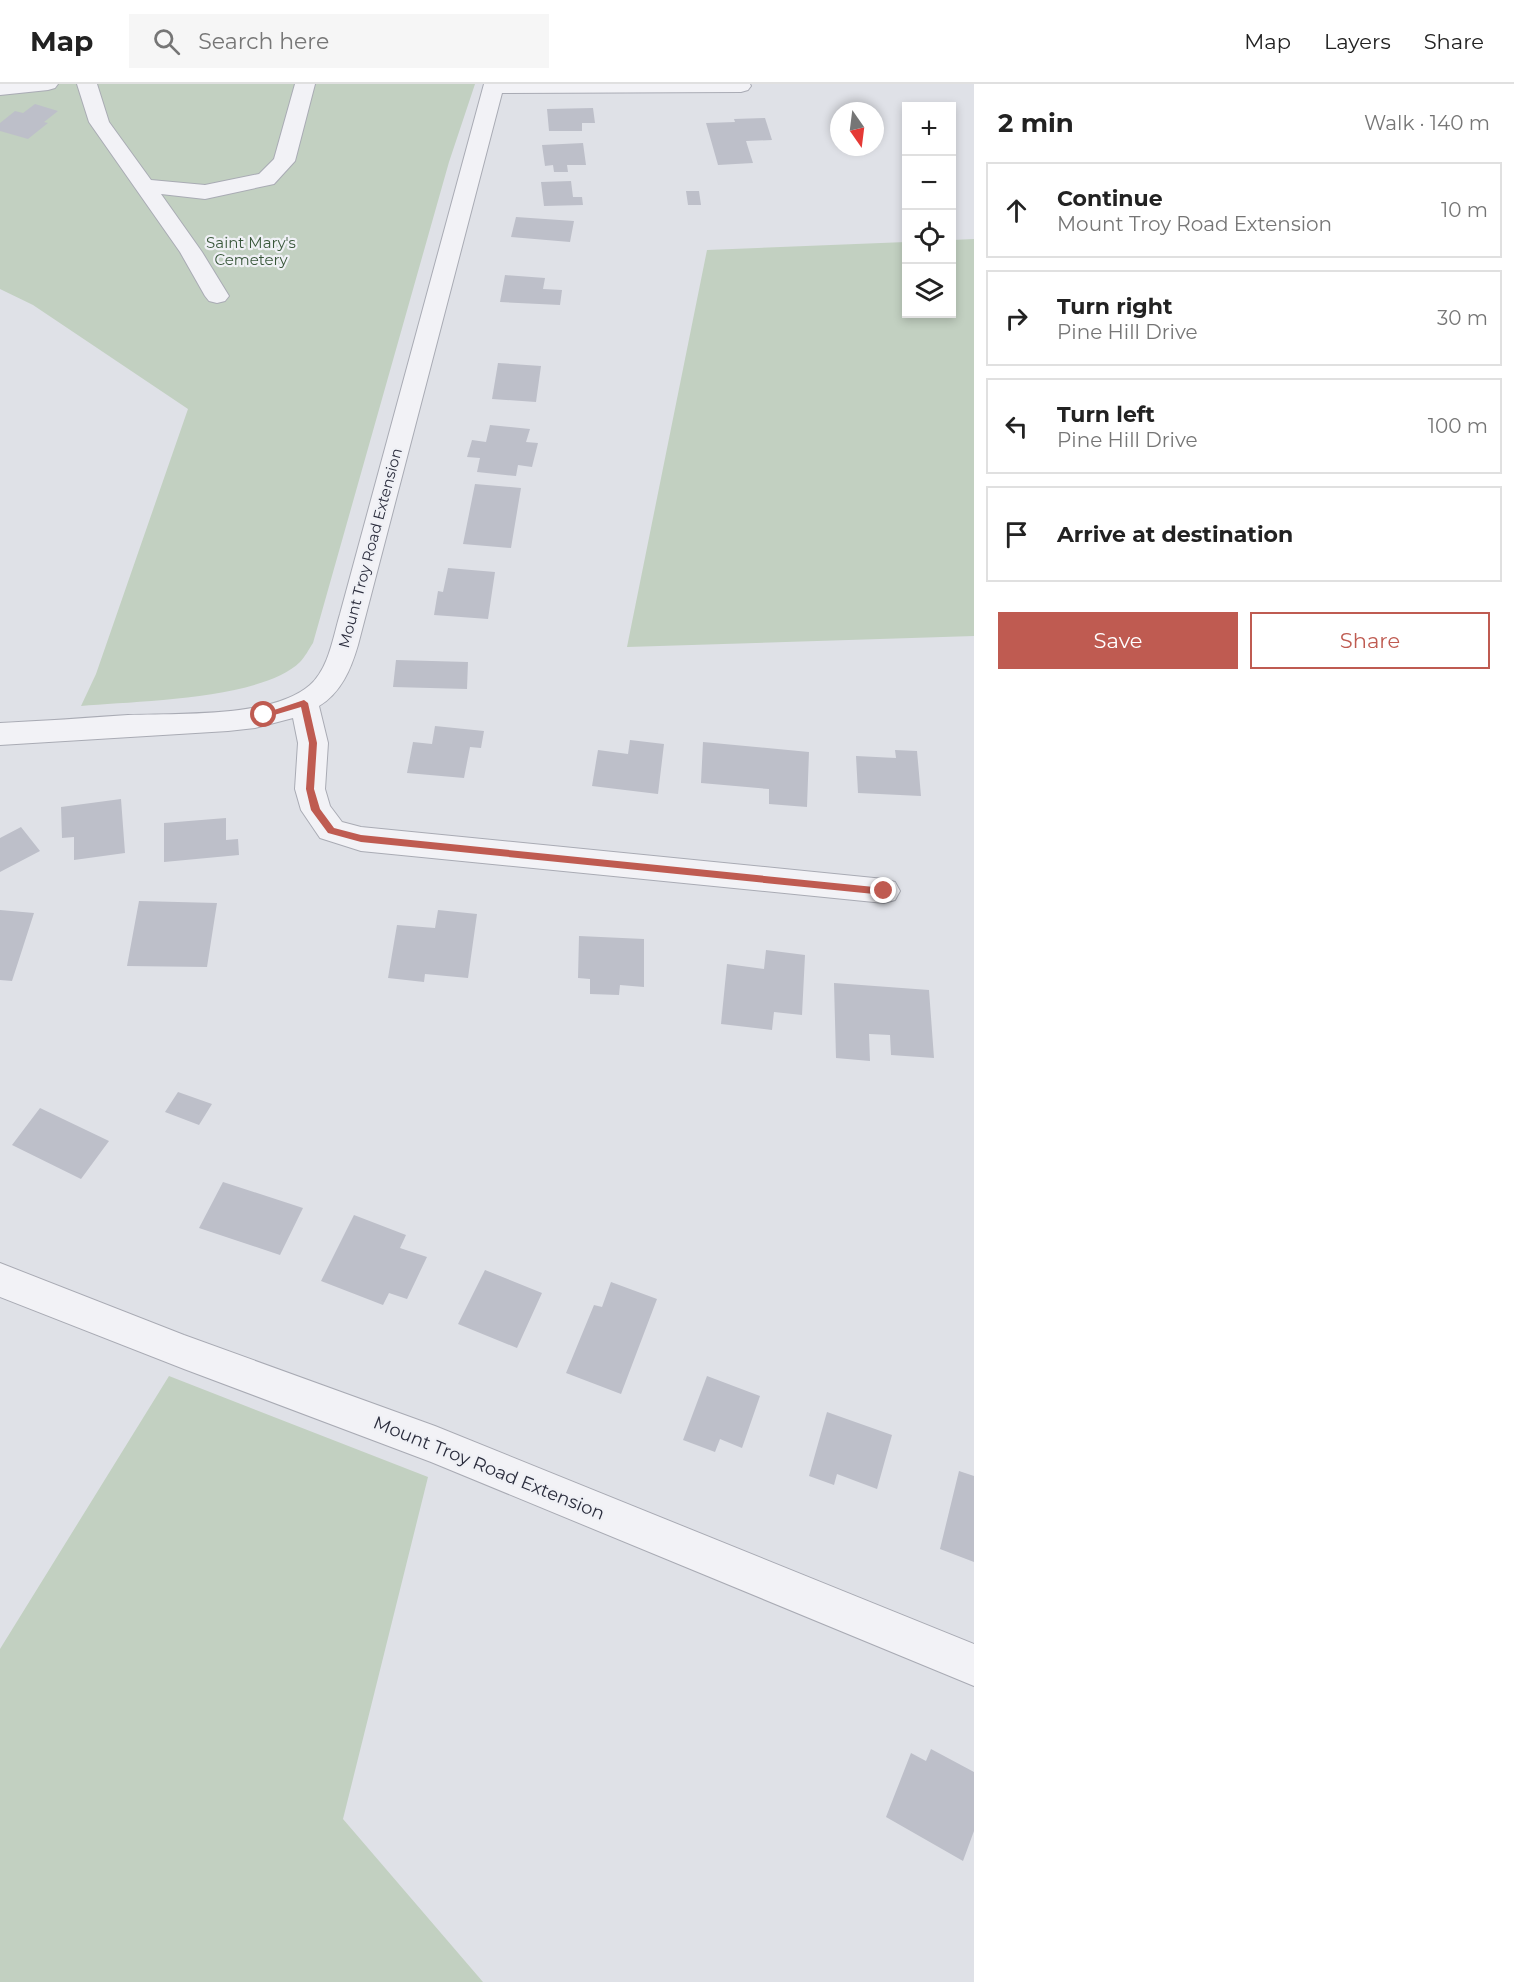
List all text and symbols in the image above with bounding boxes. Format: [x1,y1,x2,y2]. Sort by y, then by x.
search box [129,14,549,68]
text: Map [30,24,93,58]
icon: search [150,25,183,58]
text: Search here [198,28,329,55]
text: Map [1244,29,1291,54]
text: Layers [1324,29,1391,54]
text: Share [1424,29,1484,54]
north arrow [830,102,884,156]
map controls [902,102,956,318]
button: + [902,102,956,156]
text: 2 min [998,107,1074,139]
text: Walk · 140 m [1364,111,1490,135]
button: − [902,156,956,210]
text: Continue [1057,185,1163,212]
icon: ahead [1000,194,1033,227]
text: 10 m [1441,198,1488,222]
button: locate [902,210,956,264]
text: Mount Troy Road Extension [1057,212,1332,236]
park label: Saint Mary's Cemetery [206,233,296,269]
button: layers [902,264,956,318]
text: Turn right [1057,293,1172,320]
icon: right [1000,302,1033,335]
text: 30 m [1437,306,1488,330]
text: Pine Hill Drive [1057,320,1198,344]
text: Turn left [1057,401,1155,428]
icon: left [1000,410,1033,443]
text: 100 m [1428,414,1488,438]
text: Pine Hill Drive [1057,428,1198,452]
street label: Mount Troy Road Extension [334,446,406,650]
icon: arrive [1000,518,1033,551]
text: Arrive at destination [1057,521,1293,548]
button: Save [998,612,1238,669]
button: Share [1250,612,1490,669]
route start [250,701,276,727]
route end [870,877,896,903]
street label: Mount Troy Road Extension [370,1411,608,1525]

